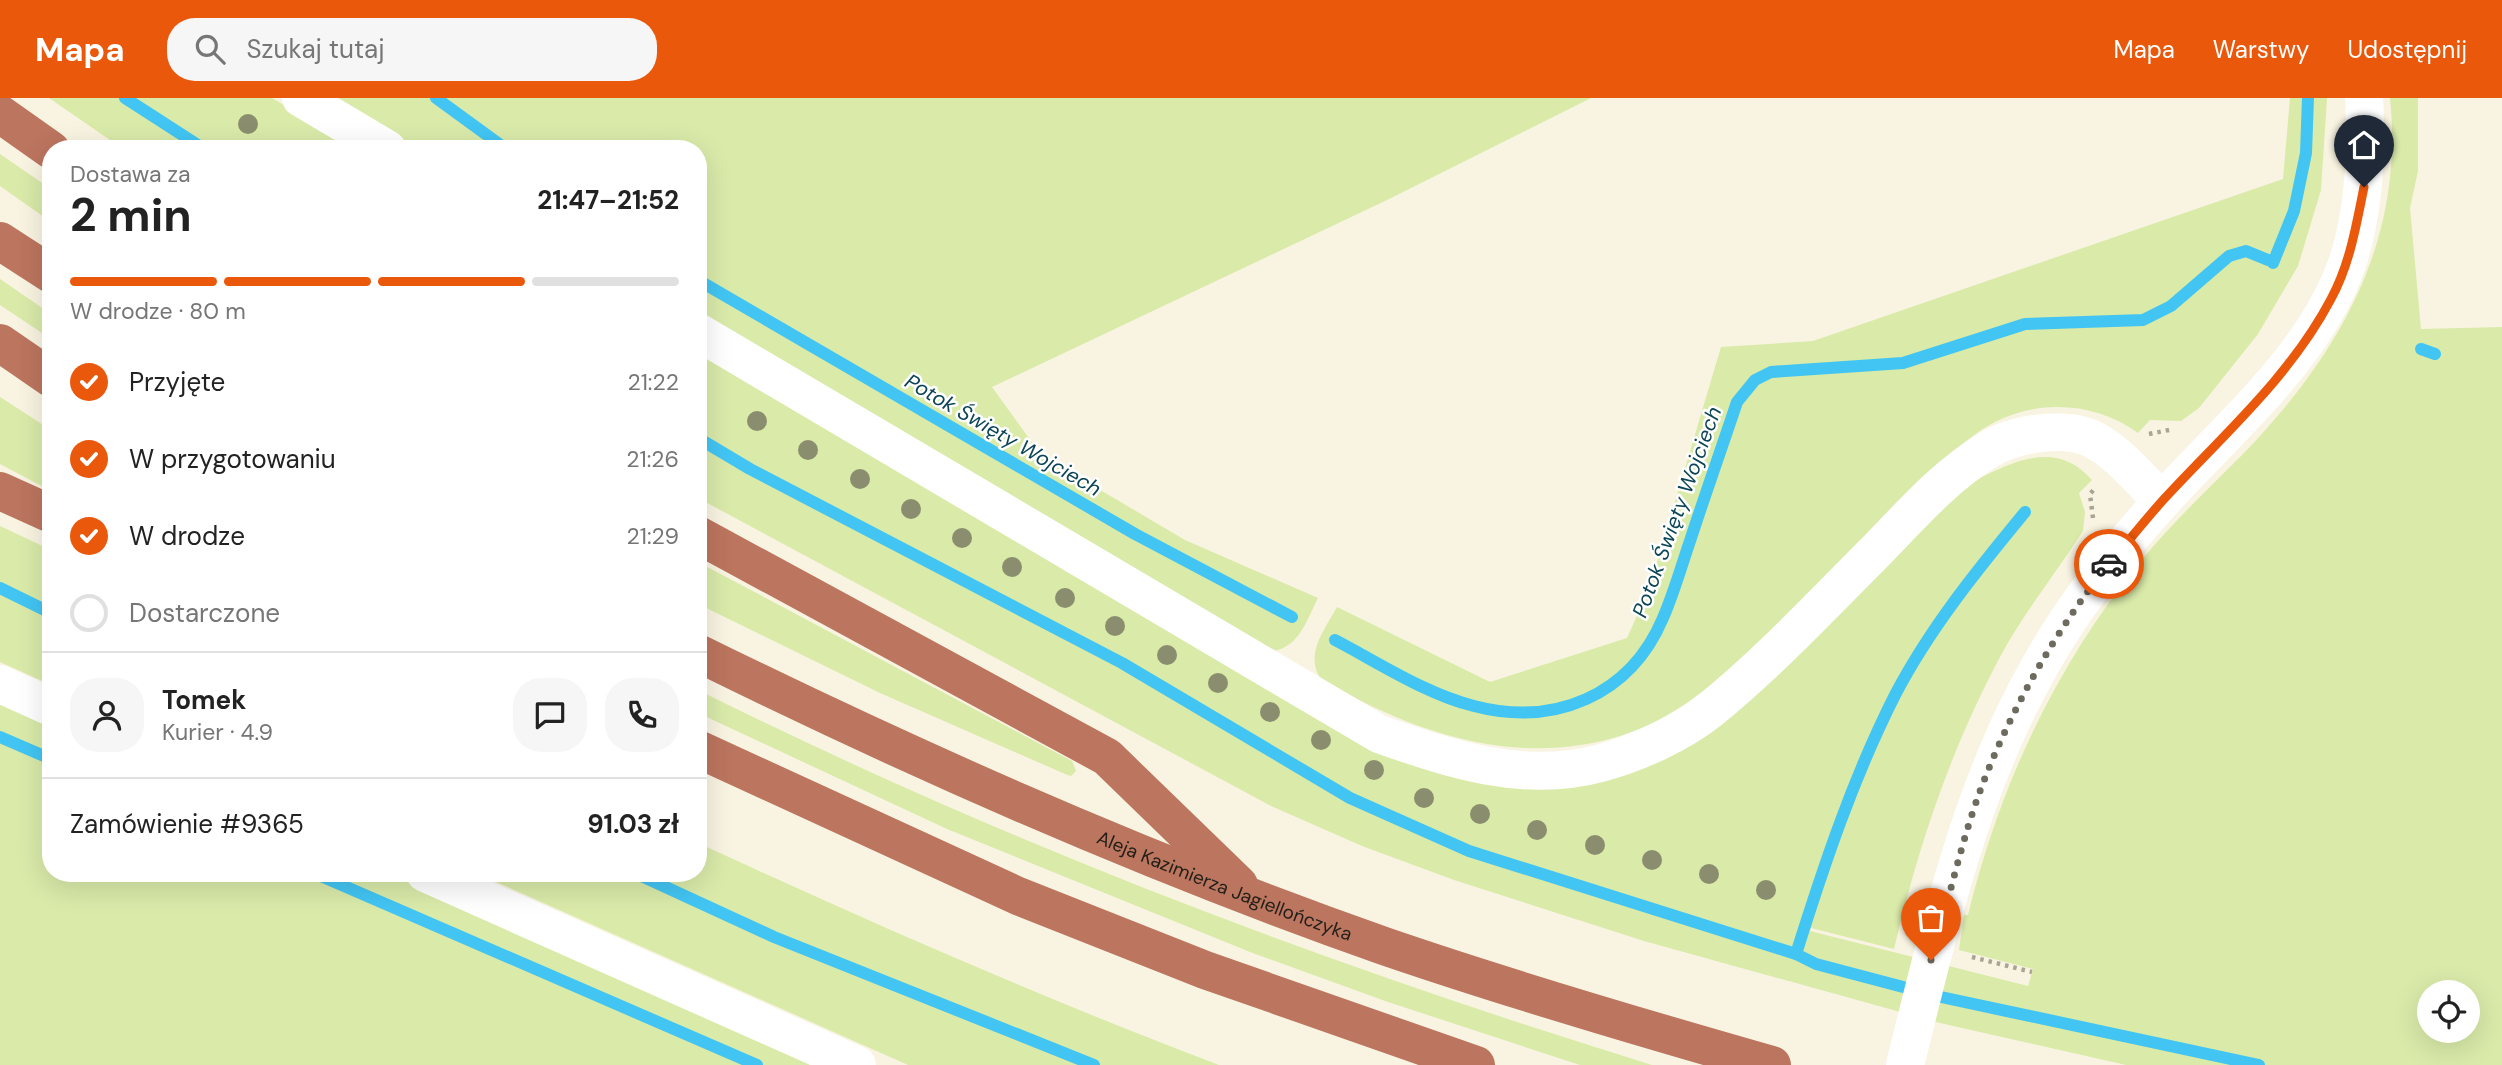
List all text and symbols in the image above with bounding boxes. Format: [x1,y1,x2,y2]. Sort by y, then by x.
search box [167,18,657,81]
text: Mapa [35,28,125,71]
icon: search [191,30,229,68]
text: Szukaj tutaj [247,32,385,66]
text: Mapa [2113,34,2175,65]
text: Warstwy [2213,34,2309,65]
text: Udostępnij [2347,34,2467,65]
pin [2334,115,2394,187]
icon: home [2345,126,2383,164]
text: Dostawa za [70,159,191,189]
text: 21:47–21:52 [537,183,679,217]
text: 2 min [70,185,192,245]
text: W drodze · 80 m [70,296,246,326]
icon: check [70,363,108,401]
text: Przyjęte [129,365,225,399]
text: 21:22 [627,367,679,397]
water label: Potok Święty Wojciech [900,367,1106,503]
water label: Potok Święty Wojciech [1626,403,1728,621]
icon: check [70,440,108,478]
text: W przygotowaniu [129,442,336,476]
text: 21:26 [626,444,679,474]
icon: check [70,517,108,555]
text: W drodze [129,519,245,553]
text: 21:29 [626,521,679,551]
courier [2074,529,2144,599]
icon: car [2090,545,2128,583]
text: Dostarczone [129,596,280,630]
button: person [70,678,144,752]
button: chat [513,678,587,752]
button: phone [605,678,679,752]
text: Tomek [162,683,246,717]
text: Kurier · 4.9 [162,717,273,747]
text: Zamówienie #9365 [70,807,304,841]
text: 91.03 zł [587,807,679,841]
street label: Aleja Kazimierza Jagiellończyka [1093,825,1356,947]
pin [1901,888,1961,960]
icon: bag [1912,899,1950,937]
map controls [2417,980,2480,1043]
button: locate [2417,980,2480,1043]

